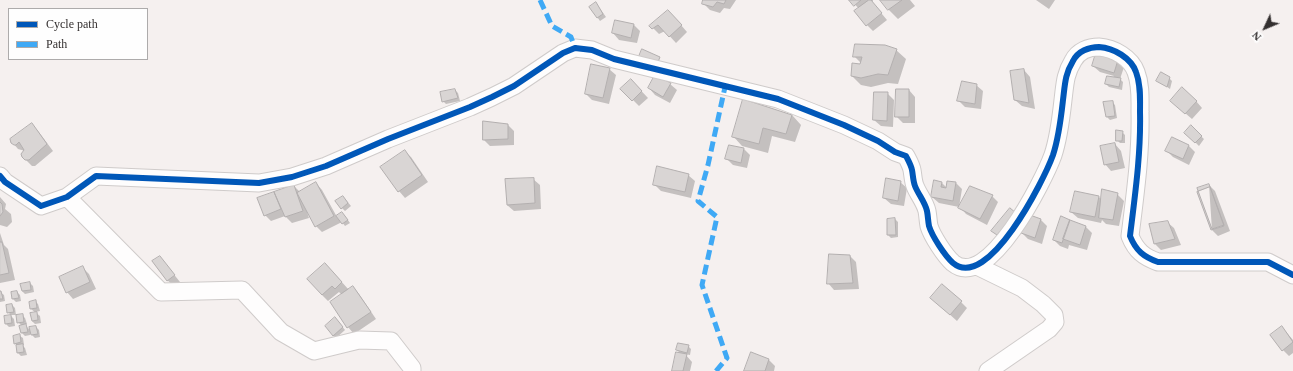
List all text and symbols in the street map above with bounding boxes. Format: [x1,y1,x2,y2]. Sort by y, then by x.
legend [8,8,148,60]
north arrow [1245,8,1285,48]
text: Cycle path [46,17,98,31]
text: N [1249,29,1263,43]
text: Path [46,37,67,51]

